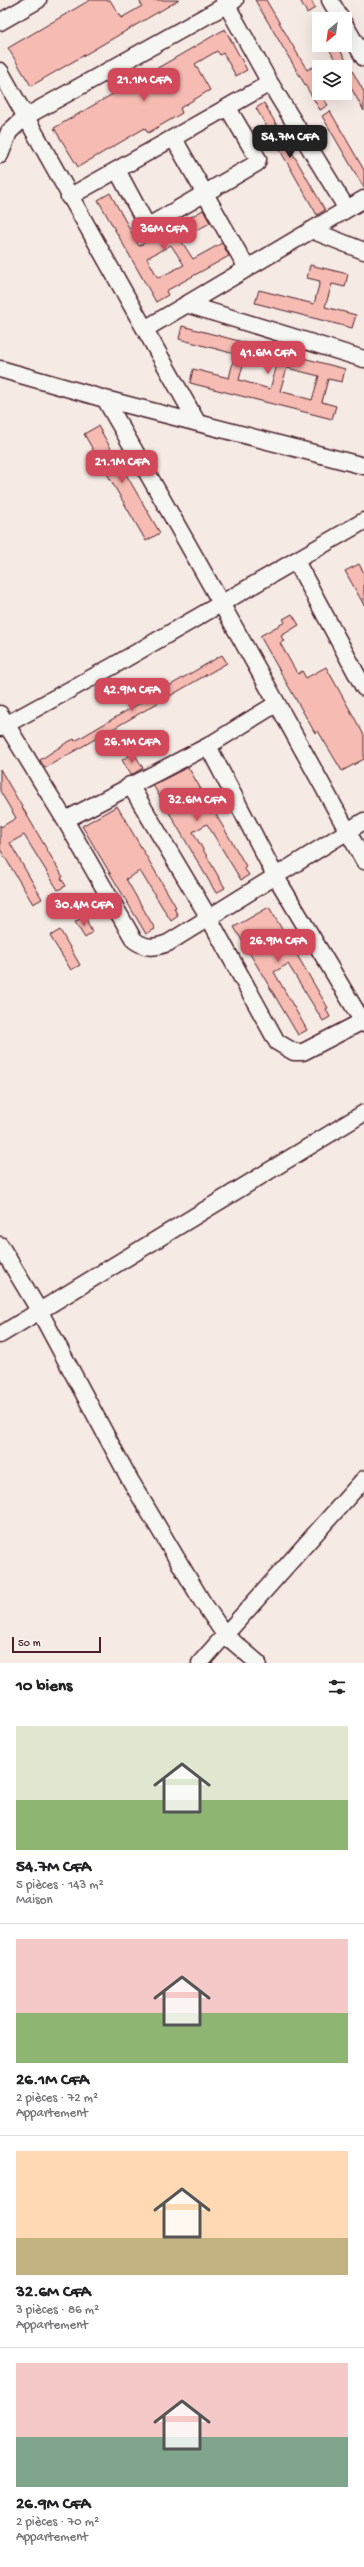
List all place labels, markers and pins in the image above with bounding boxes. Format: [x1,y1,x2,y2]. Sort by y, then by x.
pin: 21.1M CFA [98,68,190,102]
pin: 54.7M CFA [244,125,336,159]
pin: 36M CFA [127,217,201,251]
pin: 41.6M CFA [222,341,314,375]
pin: 21.1M CFA [76,450,168,484]
pin: 42.9M CFA [86,678,178,712]
pin: 26.1M CFA [86,730,178,764]
pin: 32.6M CFA [151,788,243,822]
pin: 30.4M CFA [38,893,130,927]
pin: 26.9M CFA [232,929,324,963]

